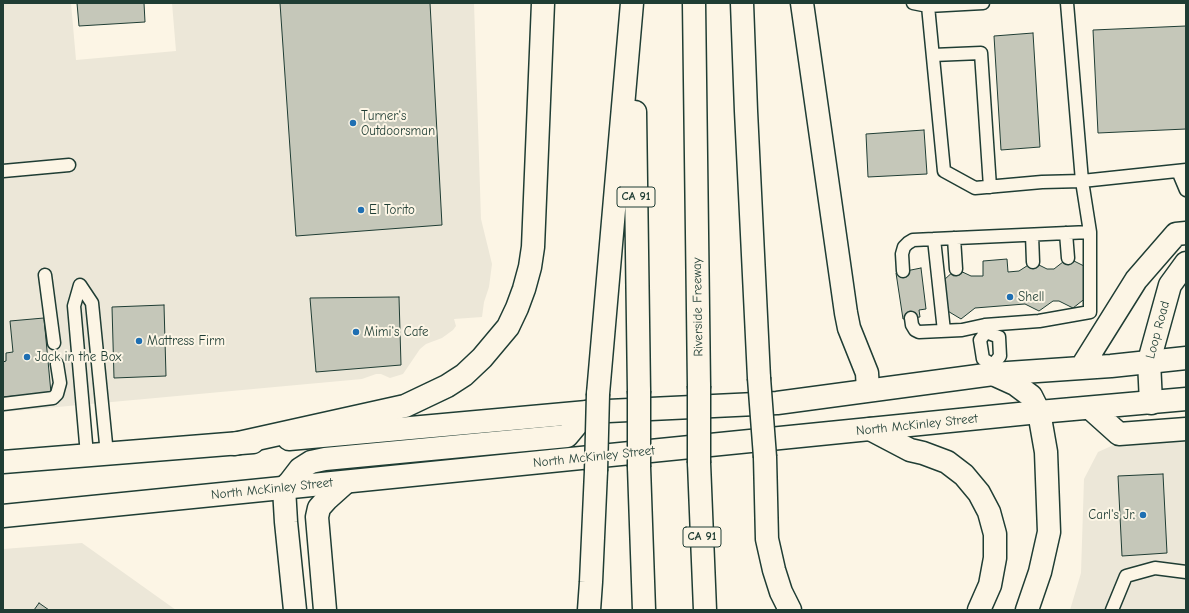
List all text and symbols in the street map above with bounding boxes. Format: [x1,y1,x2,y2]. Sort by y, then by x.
place label: Turner's Outdoorsman [361,108,435,139]
marker: Turner's Outdoorsman [348,118,358,128]
road number: CA 91 [617,187,655,207]
place label: El Torito [369,202,415,218]
marker: El Torito [356,205,366,215]
street label: Riverside Freeway [689,257,707,357]
place label: Shell [1018,289,1044,305]
marker: Shell [1005,292,1015,302]
street label: Loop Road [1143,299,1173,361]
place label: Mimi's Cafe [364,324,428,340]
marker: Mimi's Cafe [351,327,361,337]
place label: Mattress Firm [147,333,225,349]
marker: Mattress Firm [134,336,144,346]
place label: Jack in the Box [35,349,121,365]
marker: Jack in the Box [22,352,32,362]
street label: North McKinley Street [855,411,979,439]
street label: North McKinley Street [532,443,656,471]
street label: North McKinley Street [210,475,334,503]
place label: Carl's Jr. [1088,507,1135,523]
marker: Carl's Jr. [1138,510,1148,520]
road number: CA 91 [683,527,721,547]

